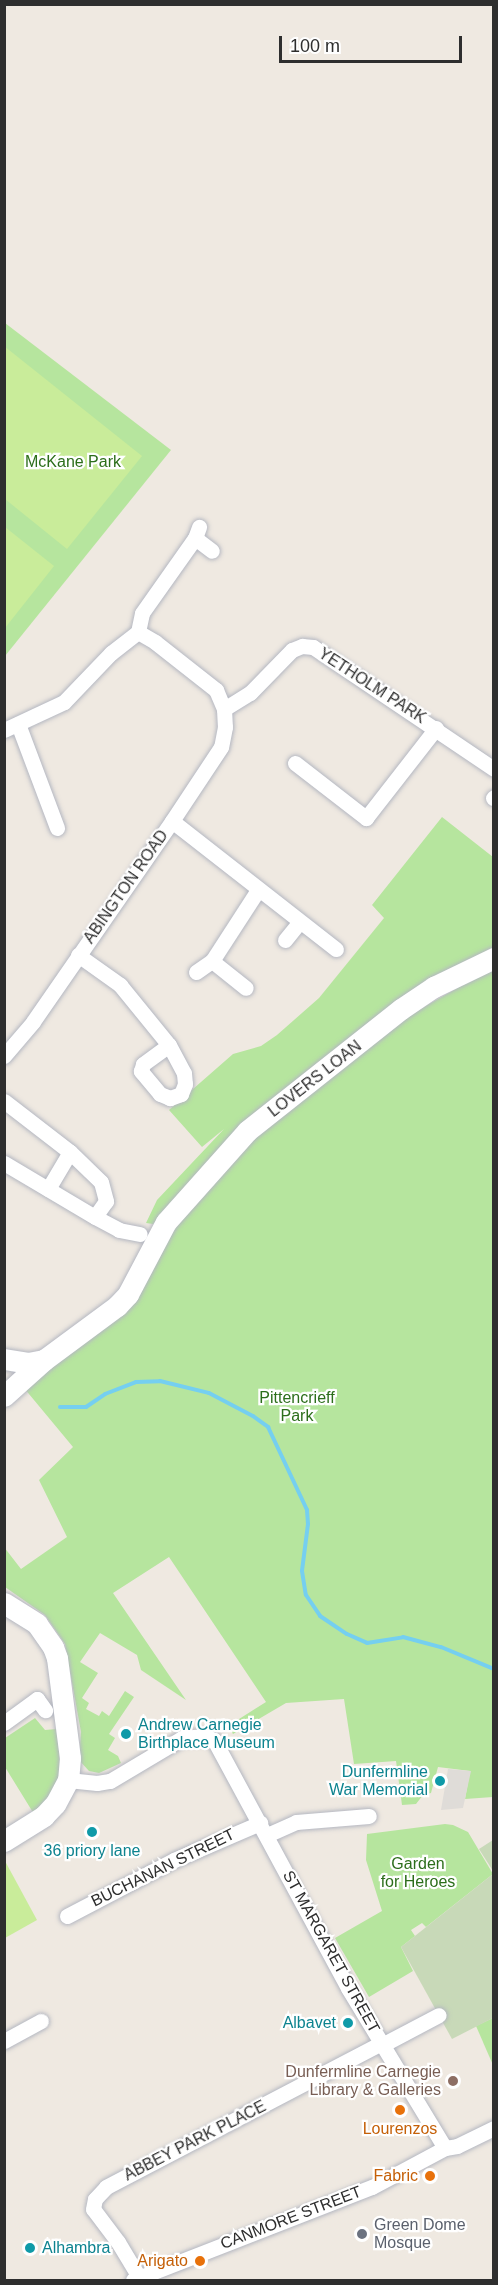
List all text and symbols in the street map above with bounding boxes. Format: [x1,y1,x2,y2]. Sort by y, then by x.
scale bar [282,24,465,62]
text: 100 m [290,36,340,56]
park label: McKane Park [25,452,121,472]
street label: YETHOLM PARK [315,644,429,728]
street label: ABINGTON ROAD [80,827,172,947]
street label: LOVERS LOAN [265,1037,365,1121]
park label: Pittencrieff Park [259,1388,335,1426]
place label: Andrew Carnegie Birthplace Museum [138,1715,275,1753]
marker: Andrew Carnegie Birthplace Museum [119,1727,133,1741]
place label: Dunfermline War Memorial [329,1762,428,1800]
marker: Dunfermline War Memorial [433,1774,447,1788]
marker: 36 priory lane [85,1825,99,1839]
street label: BUCHANAN STREET [88,1825,238,1911]
place label: 36 priory lane [44,1841,140,1861]
park label: Garden for Heroes [381,1854,455,1892]
street label: ST MARGARET STREET [278,1867,384,2037]
place label: Albavet [283,2013,336,2033]
marker: Albavet [341,2016,355,2030]
place label: Dunfermline Carnegie Library & Galleries [285,2062,441,2100]
marker: Dunfermline Carnegie Library & Galleries [446,2074,460,2088]
street label: ABBEY PARK PLACE [121,2097,269,2185]
marker: Lourenzos [393,2103,407,2117]
place label: Lourenzos [363,2119,437,2139]
place label: Fabric [374,2166,418,2186]
marker: Fabric [423,2169,437,2183]
street label: CANMORE STREET [218,2182,364,2254]
place label: Green Dome Mosque [374,2215,466,2253]
marker: Green Dome Mosque [355,2227,369,2241]
place label: Alhambra [42,2238,110,2258]
marker: Alhambra [23,2241,37,2255]
place label: Arigato [137,2251,188,2271]
marker: Arigato [193,2254,207,2268]

